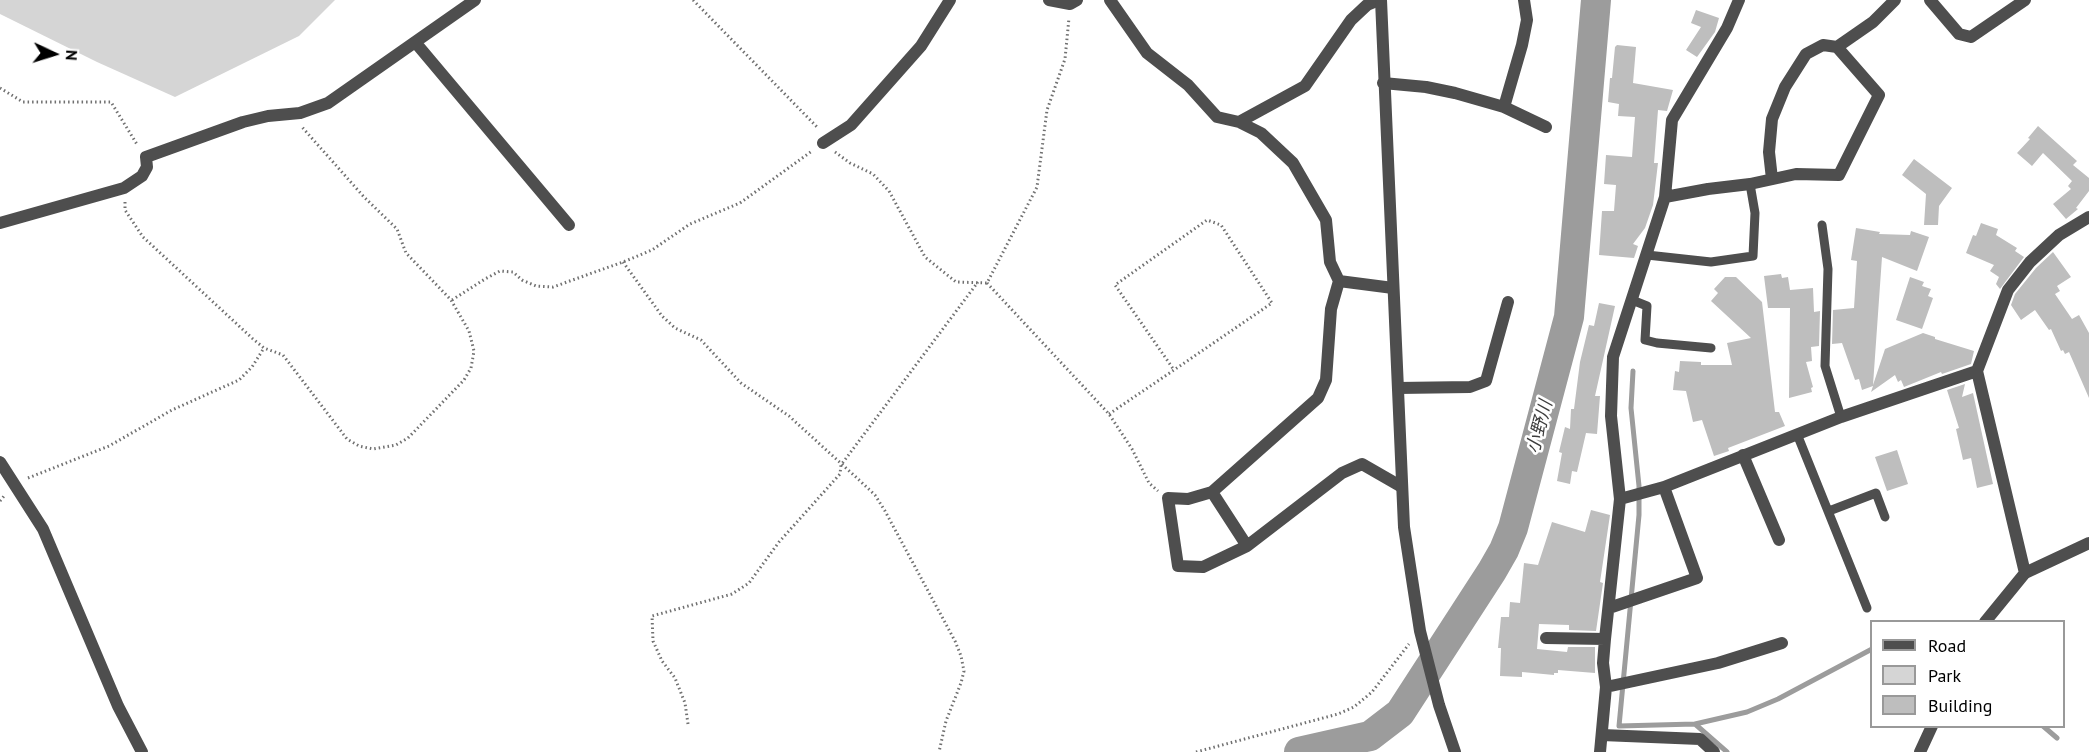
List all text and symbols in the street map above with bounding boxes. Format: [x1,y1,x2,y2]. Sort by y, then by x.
north arrow [24,24,84,84]
text: N [62,49,82,61]
water label: 小野川 [1523,398,1557,456]
legend [1870,620,2065,728]
text: Road [1928,634,1966,657]
text: Park [1928,664,1961,687]
text: Building [1928,694,1992,717]

